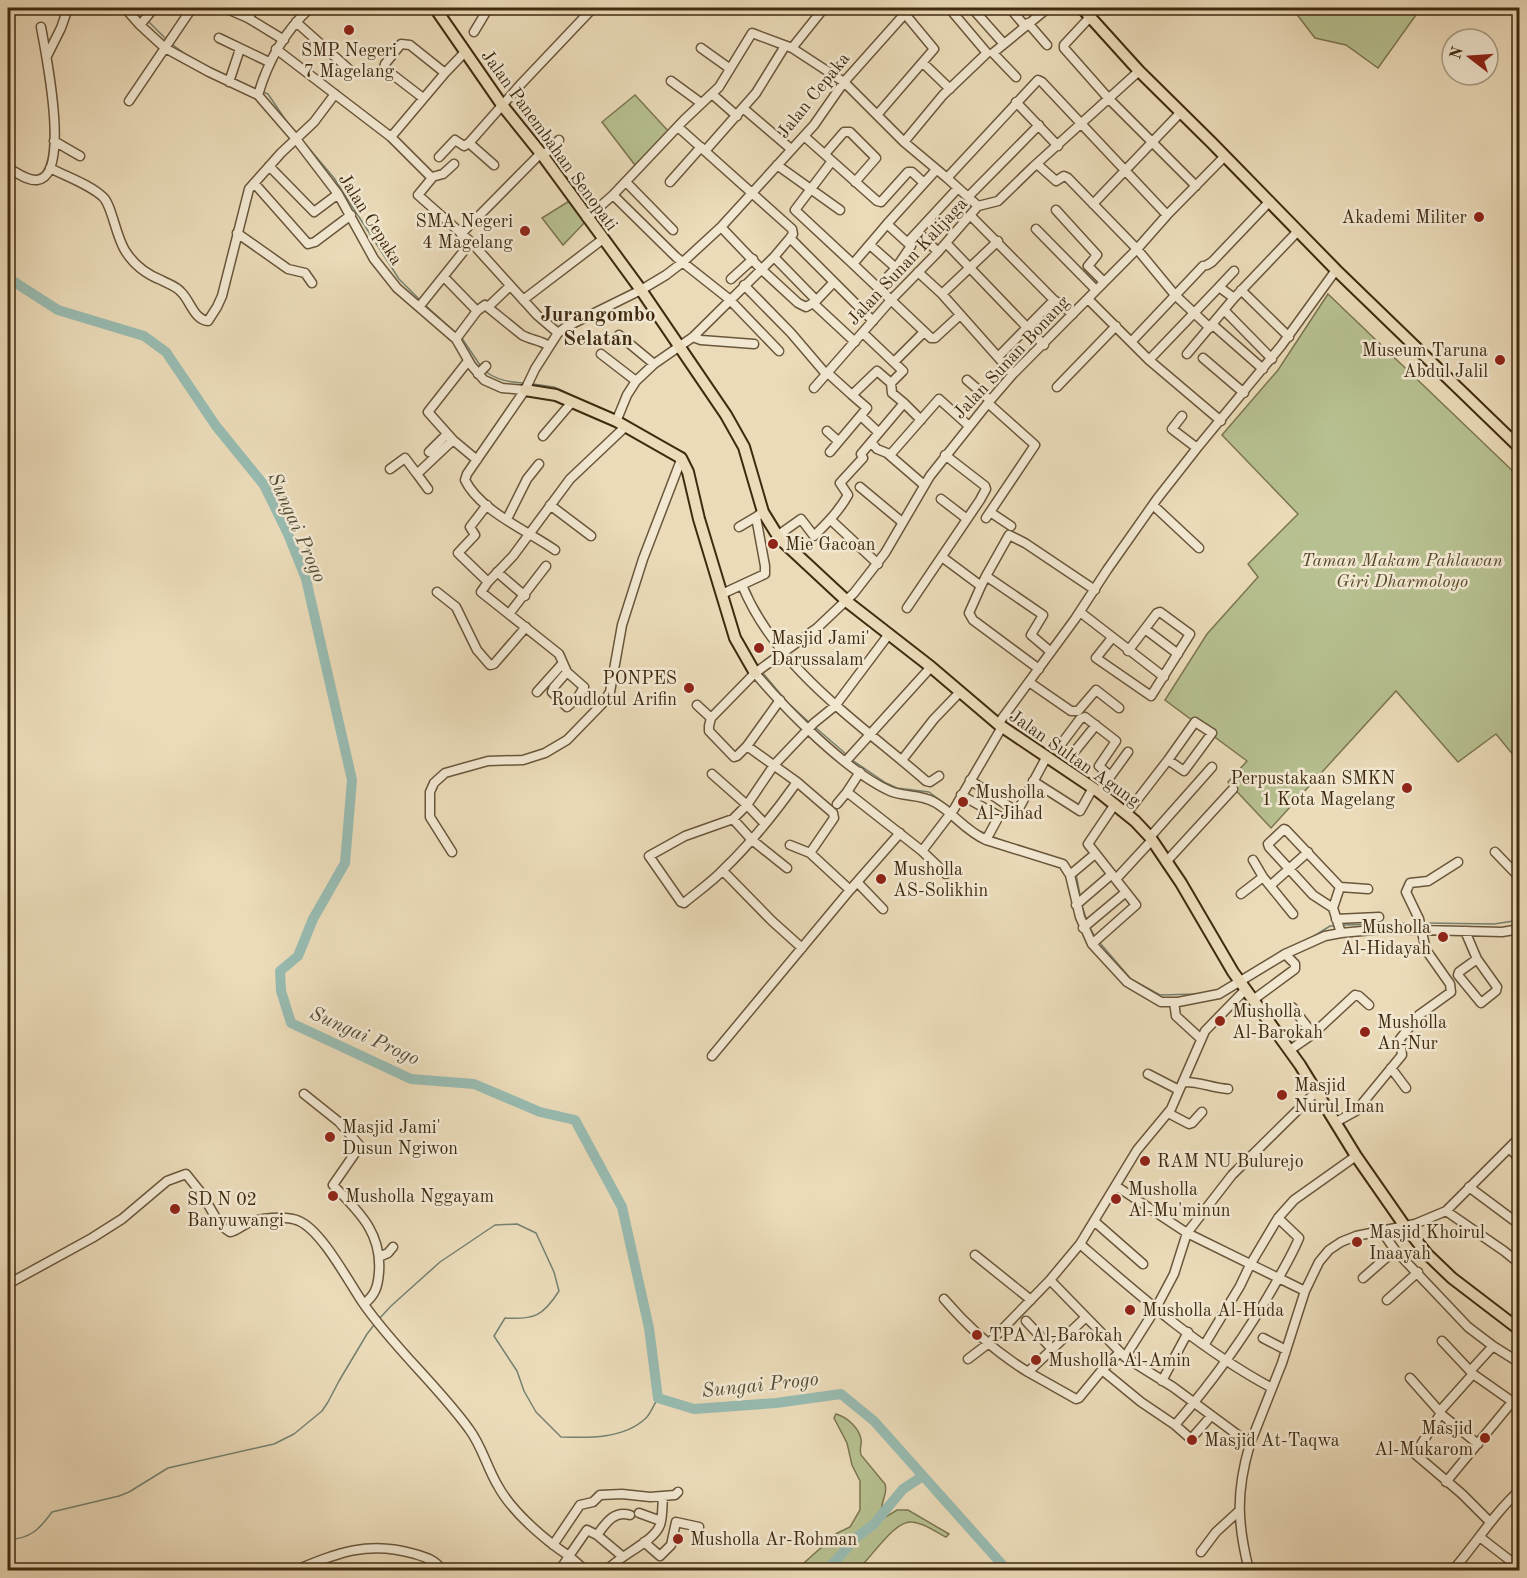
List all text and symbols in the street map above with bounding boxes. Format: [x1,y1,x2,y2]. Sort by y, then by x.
marker: SMP Negeri 7 Magelang [342,23,356,37]
north arrow [1440,27,1500,87]
place label: SMP Negeri 7 Magelang [301,42,397,81]
text: N [1448,44,1467,61]
street label: Jalan Panembahan Senopati [478,47,621,234]
street label: Jalan Cepaka [774,49,854,142]
street label: Jalan Cepaka [335,171,405,268]
street label: Jalan Sunan Kalijaga [844,194,971,329]
place label: Akademi Militer [1342,209,1468,227]
marker: Akademi Militer [1472,210,1486,224]
place label: SMA Negeri 4 Magelang [416,213,513,252]
marker: SMA Negeri 4 Magelang [518,224,532,238]
street label: Jalan Sunan Bonang [950,293,1073,423]
district label: Jurangombo Selatan [540,305,656,350]
place label: Museum Taruna Abdul Jalil [1362,342,1488,381]
marker: Museum Taruna Abdul Jalil [1493,353,1507,367]
water label: Sungai Progo [263,470,329,586]
place label: Mie Gacoan [785,536,876,554]
marker: Mie Gacoan [766,537,780,551]
park label: Taman Makam Pahlawan Giri Dharmoloyo [1301,552,1503,591]
place label: Masjid Jami' Darussalam [771,630,870,669]
marker: Masjid Jami' Darussalam [752,641,766,655]
place label: PONPES Roudlotul Arifin [551,670,677,709]
marker: PONPES Roudlotul Arifin [682,681,696,695]
street label: Jalan Sultan Agung [1006,707,1143,811]
place label: Perpustakaan SMKN 1 Kota Magelang [1230,770,1395,809]
marker: Perpustakaan SMKN 1 Kota Magelang [1400,781,1414,795]
place label: Musholla Al-Jihad [975,784,1045,823]
marker: Musholla Al-Jihad [956,795,970,809]
place label: Musholla AS-Solikhin [893,861,988,900]
marker: Musholla AS-Solikhin [874,872,888,886]
place label: Musholla Al-Hidayah [1341,919,1431,958]
marker: Musholla Al-Hidayah [1436,930,1450,944]
place label: Musholla Al-Barokah [1232,1003,1323,1042]
water label: Sungai Progo [306,1004,422,1070]
marker: Musholla Al-Barokah [1213,1014,1227,1028]
place label: Musholla An-Nur [1377,1014,1447,1053]
marker: Musholla An-Nur [1358,1025,1372,1039]
place label: Masjid Nurul Iman [1294,1077,1385,1116]
marker: Masjid Nurul Iman [1275,1088,1289,1102]
place label: Masjid Jami' Dusun Ngiwon [342,1119,458,1158]
marker: Masjid Jami' Dusun Ngiwon [323,1130,337,1144]
place label: RAM NU Bulurejo [1157,1153,1304,1171]
marker: RAM NU Bulurejo [1138,1154,1152,1168]
place label: Musholla Al-Mu'minun [1128,1181,1231,1220]
place label: Musholla Nggayam [345,1188,494,1206]
marker: Musholla Nggayam [326,1189,340,1203]
place label: SD N 02 Banyuwangi [187,1191,284,1230]
marker: Musholla Al-Mu'minun [1109,1192,1123,1206]
marker: SD N 02 Banyuwangi [168,1202,182,1216]
place label: Masjid Khoirul Inaayah [1369,1224,1485,1263]
marker: Masjid Khoirul Inaayah [1350,1235,1364,1249]
place label: Musholla Al-Huda [1142,1302,1284,1320]
marker: Musholla Al-Huda [1123,1303,1137,1317]
place label: TPA Al-Barokah [989,1327,1123,1345]
marker: TPA Al-Barokah [970,1328,984,1342]
place label: Musholla Al-Amin [1048,1352,1191,1370]
marker: Musholla Al-Amin [1029,1353,1043,1367]
water label: Sungai Progo [701,1370,820,1402]
place label: Masjid Al-Mukarom [1374,1420,1473,1459]
marker: Masjid Al-Mukarom [1478,1431,1492,1445]
place label: Masjid At-Taqwa [1204,1432,1340,1450]
marker: Masjid At-Taqwa [1185,1433,1199,1447]
place label: Musholla Ar-Rohman [690,1531,857,1549]
marker: Musholla Ar-Rohman [671,1532,685,1546]

